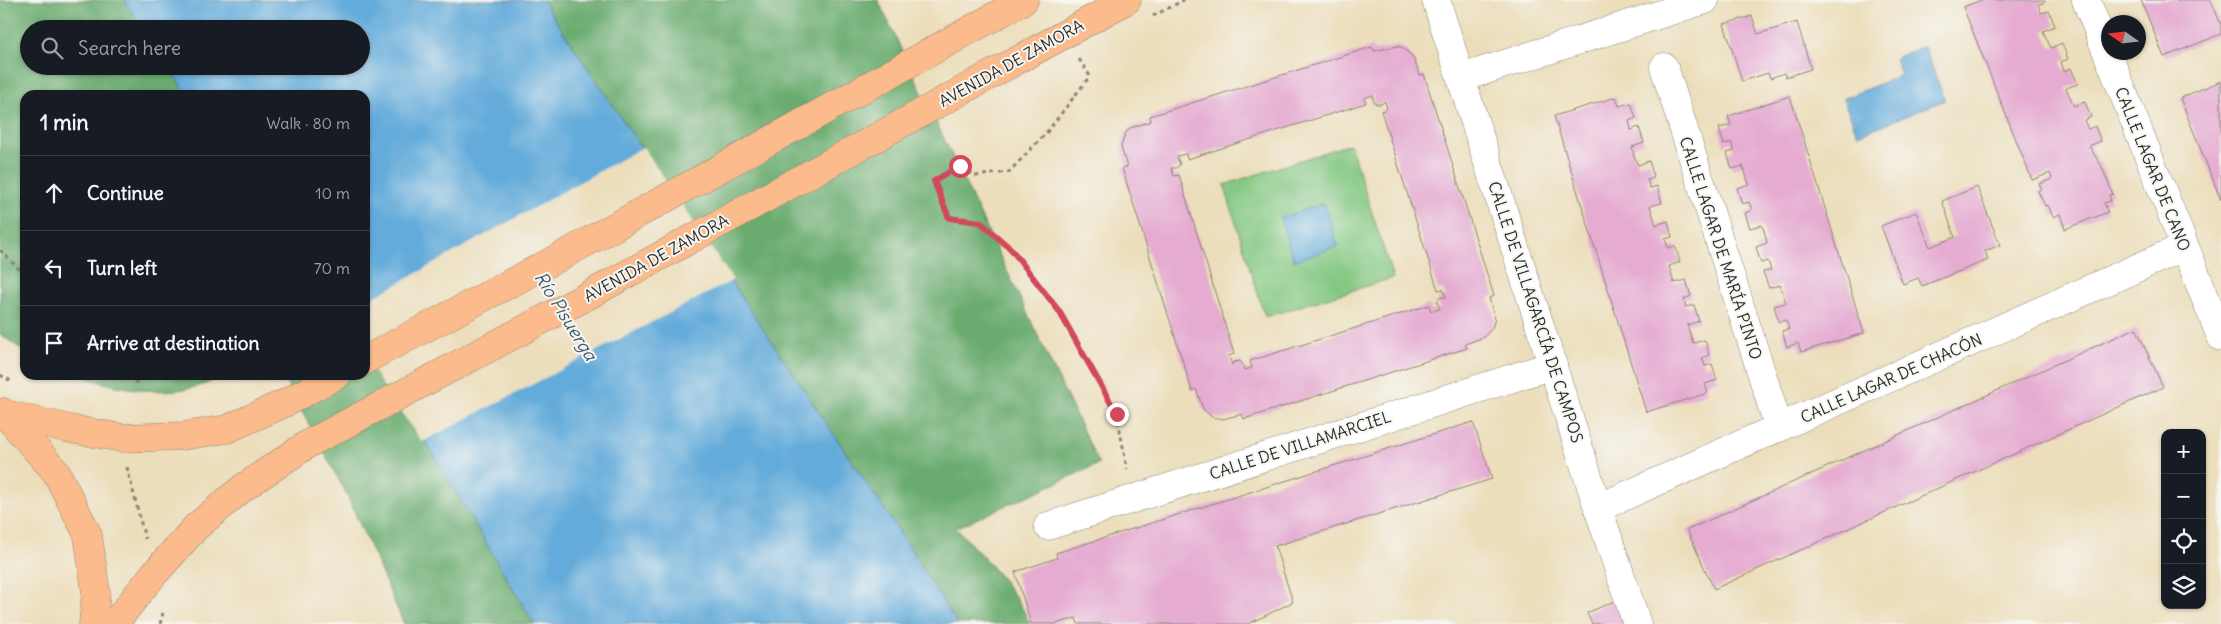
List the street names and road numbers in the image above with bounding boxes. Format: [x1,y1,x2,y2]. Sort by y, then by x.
street label: AVENIDA DE ZAMORA [935,15,1087,111]
street label: CALLE LAGAR DE CANO [2111,84,2195,254]
street label: CALLE LAGAR DE MARÍA PINTO [1675,134,1767,362]
street label: CALLE DE VILLAGARCÍA DE CAMPOS [1484,179,1588,445]
street label: AVENIDA DE ZAMORA [580,210,732,306]
street label: CALLE LAGAR DE CHACÓN [1797,329,1985,427]
street label: CALLE DE VILLAMARCIEL [1207,406,1394,484]

